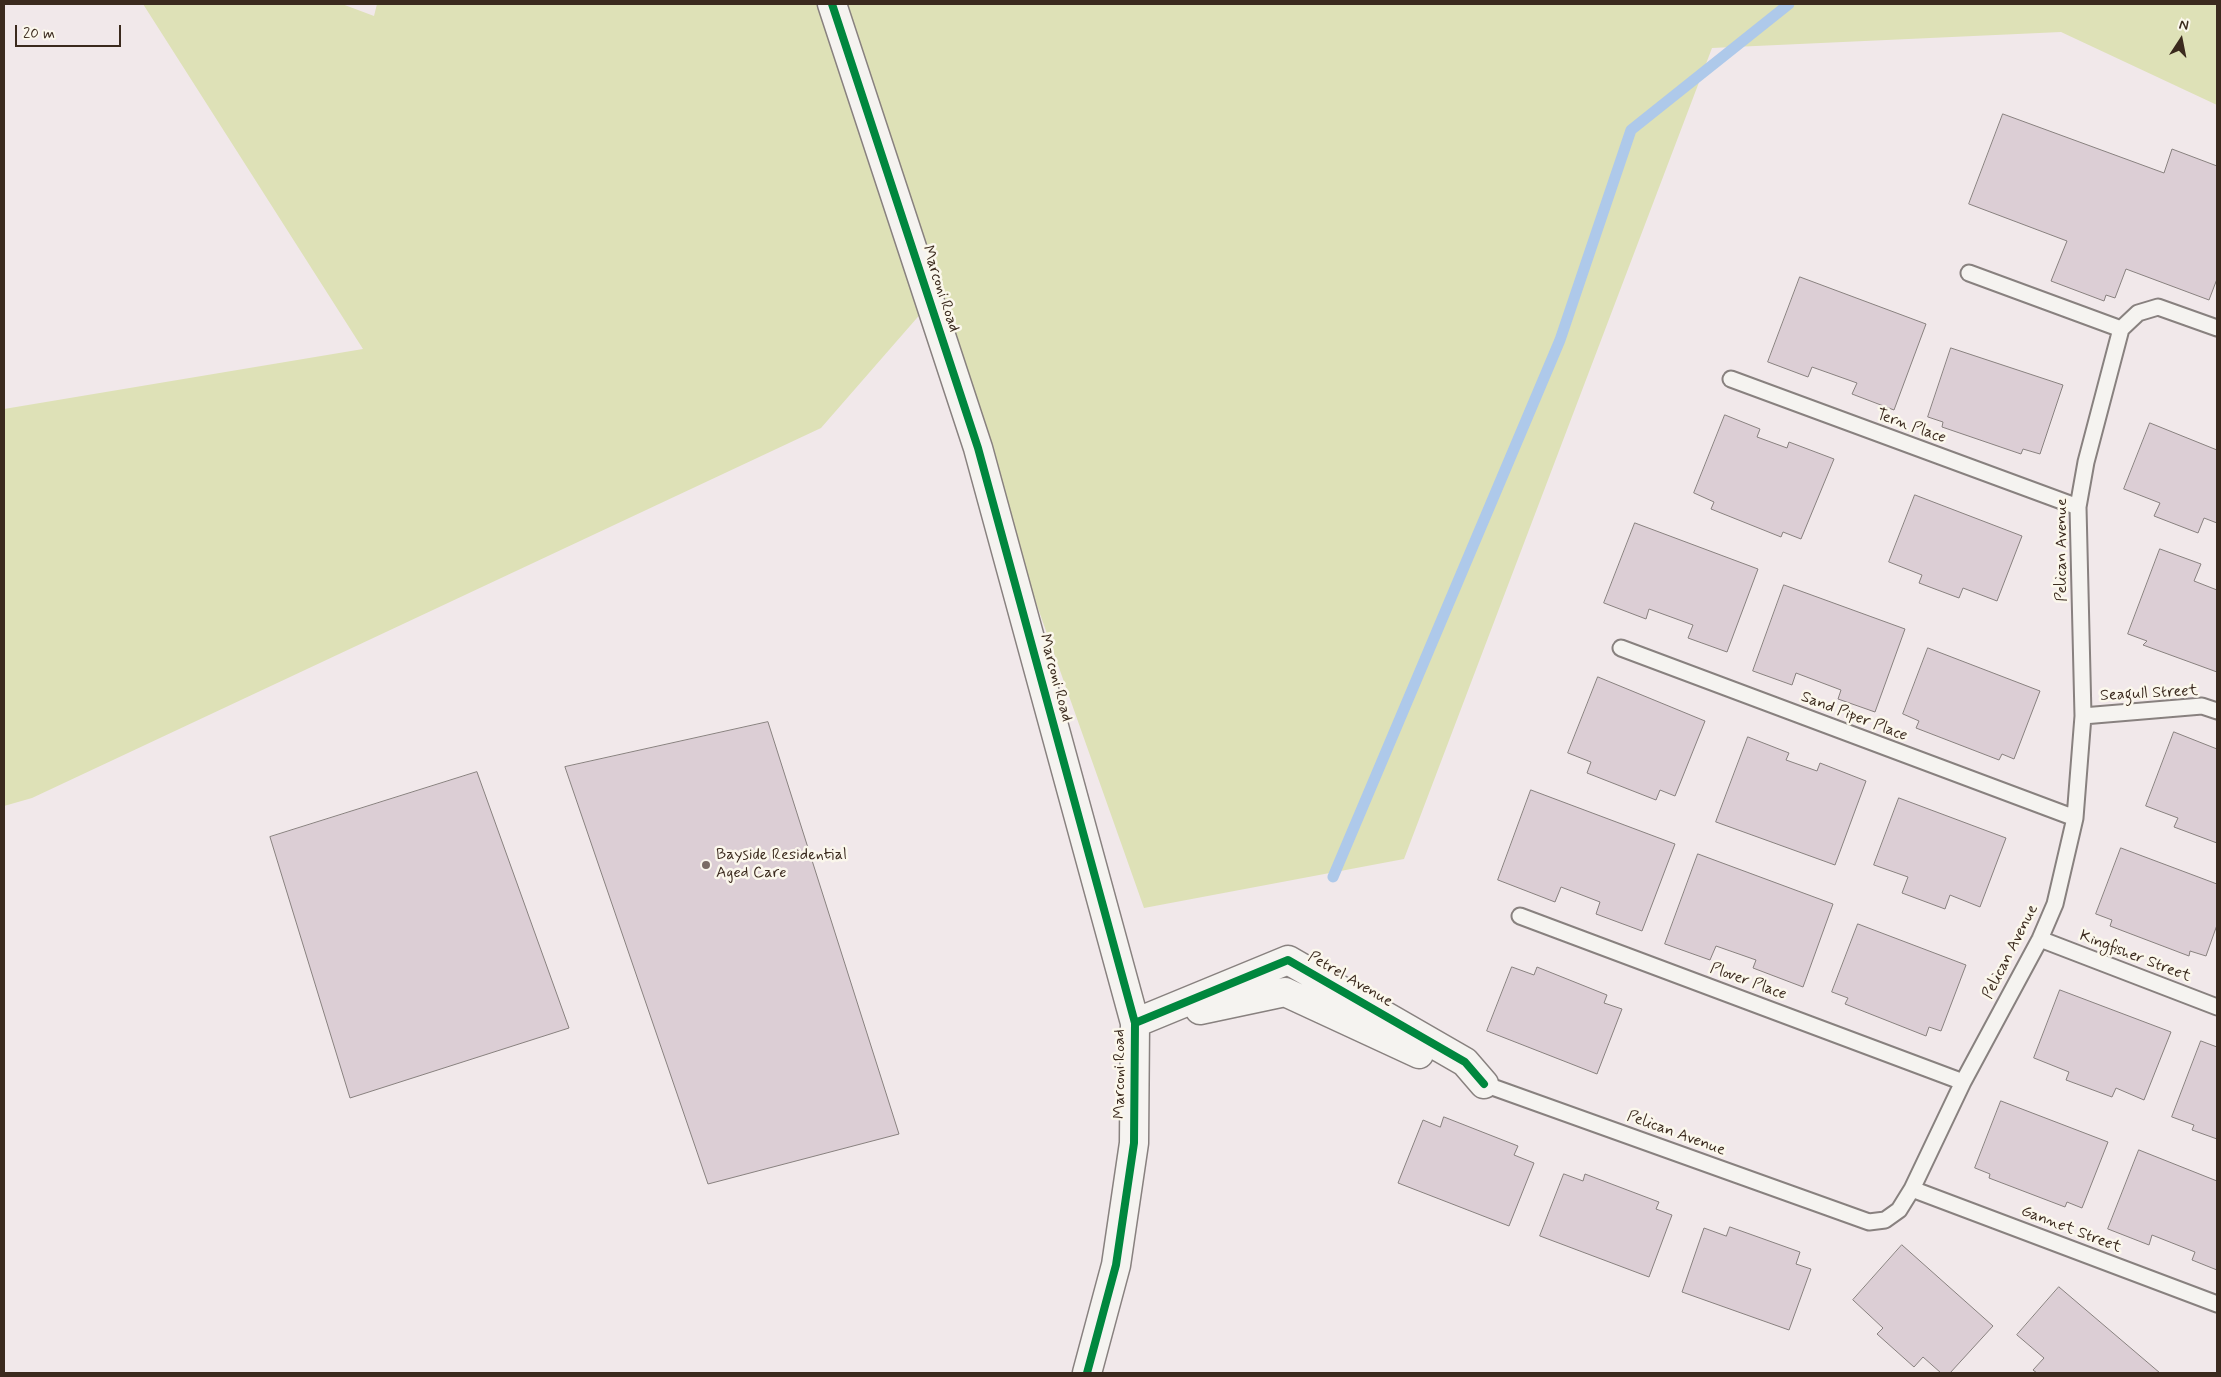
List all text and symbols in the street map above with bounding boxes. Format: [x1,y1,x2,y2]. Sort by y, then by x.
scale bar [18,15,124,47]
north arrow [2156,15,2206,65]
text: N [2178,16,2190,35]
text: 20 m [23,24,55,44]
street label: Marconi Road [917,243,963,335]
street label: Tern Place [1874,406,1948,448]
street label: Pelican Avenue [2053,498,2073,602]
street label: Marconi Road [1034,632,1076,724]
street label: Seagull Street [2099,682,2199,706]
street label: Sand Piper Place [1798,688,1910,746]
place label: Bayside Residential Aged Care [716,846,847,884]
marker: Bayside Residential Aged Care [700,859,712,871]
street label: Pelican Avenue [1979,902,2043,1002]
street label: Kingfisher Street [2077,927,2193,987]
street label: Petrel Avenue [1304,948,1396,1012]
street label: Plover Place [1707,959,1789,1005]
street label: Marconi Road [1111,1029,1131,1119]
street label: Pelican Avenue [1624,1107,1728,1161]
street label: Gannet Street [2018,1202,2124,1258]

